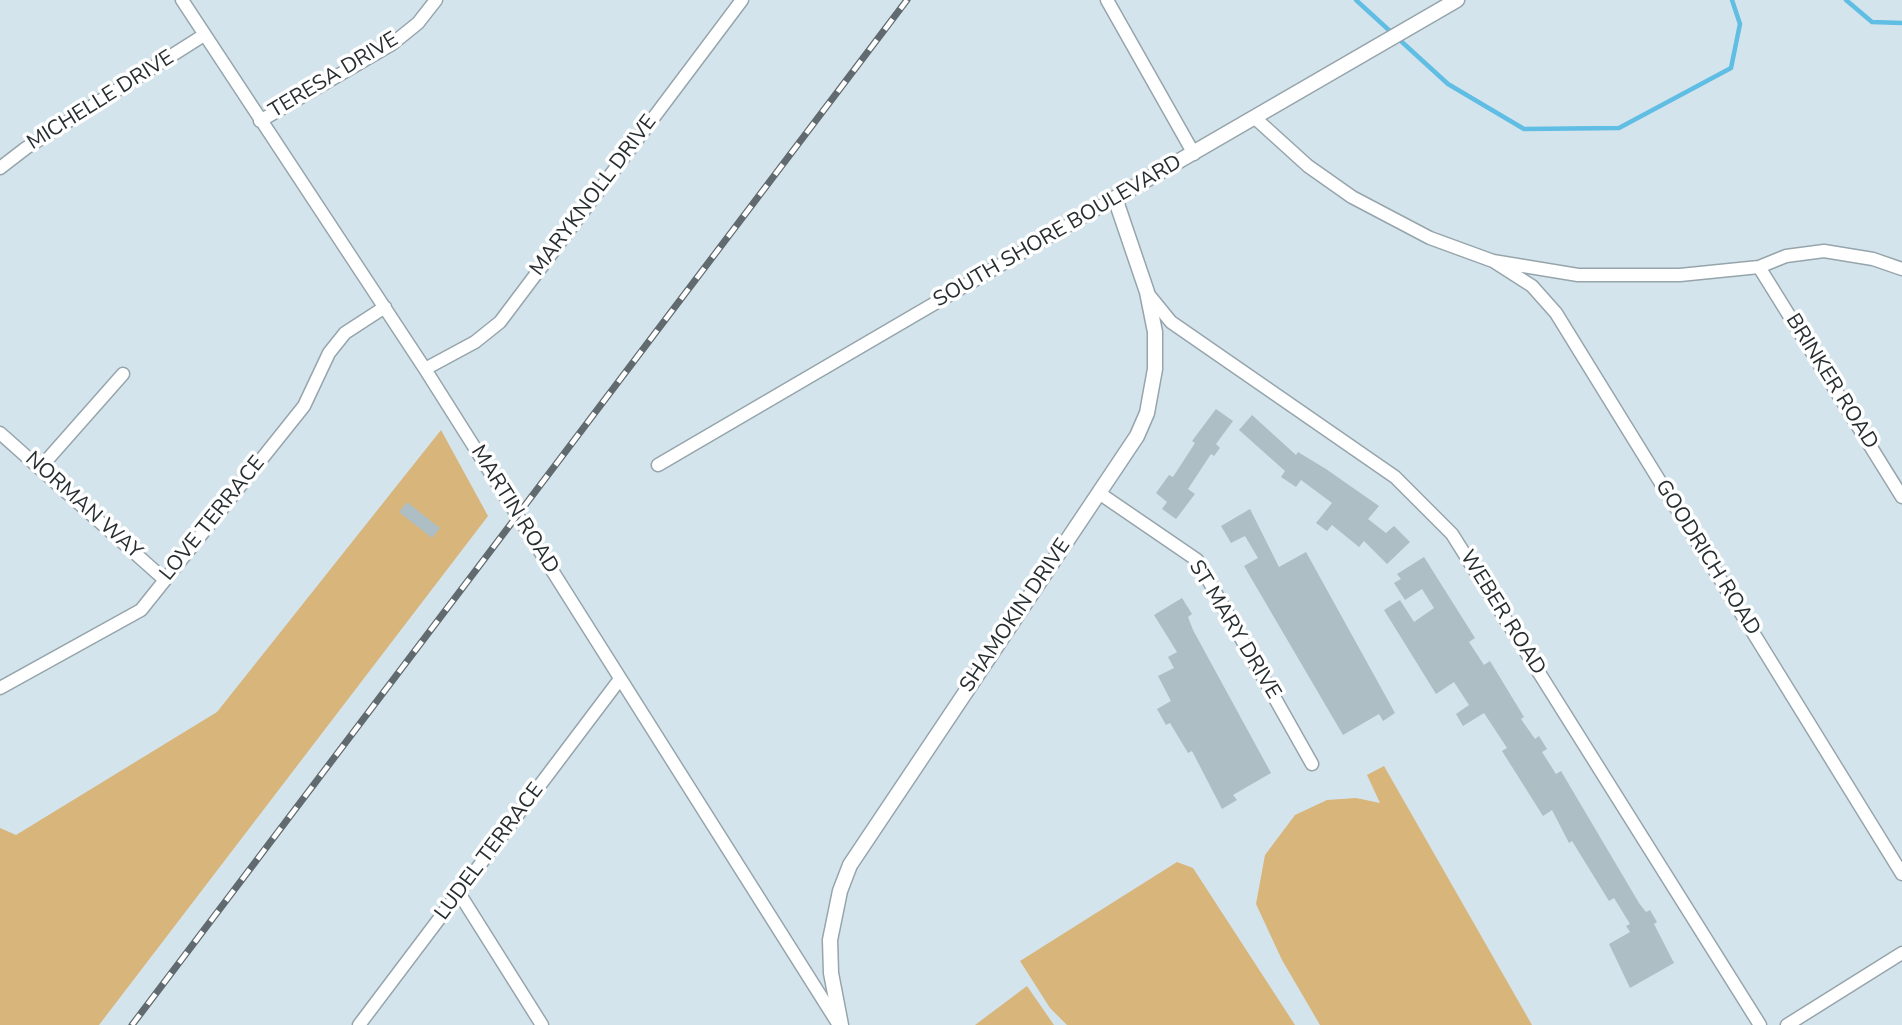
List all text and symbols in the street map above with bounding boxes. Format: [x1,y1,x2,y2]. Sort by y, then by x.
street label: TERESA DRIVE [265,28,403,124]
street label: MICHELLE DRIVE [23,46,179,156]
street label: MARYKNOLL DRIVE [525,111,663,281]
street label: SOUTH SHORE BOULEVARD [929,150,1187,314]
street label: BRINKER ROAD [1779,310,1883,454]
street label: MARTIN ROAD [464,441,564,579]
street label: NORMAN WAY [19,447,147,565]
street label: LOVE TERRACE [155,452,271,586]
street label: GOODRICH ROAD [1649,476,1765,640]
street label: SHAMOKIN DRIVE [955,535,1077,697]
street label: WEBER ROAD [1454,546,1550,680]
street label: ST MARY DRIVE [1183,556,1285,704]
street label: LUDEL TERRACE [430,779,550,925]

